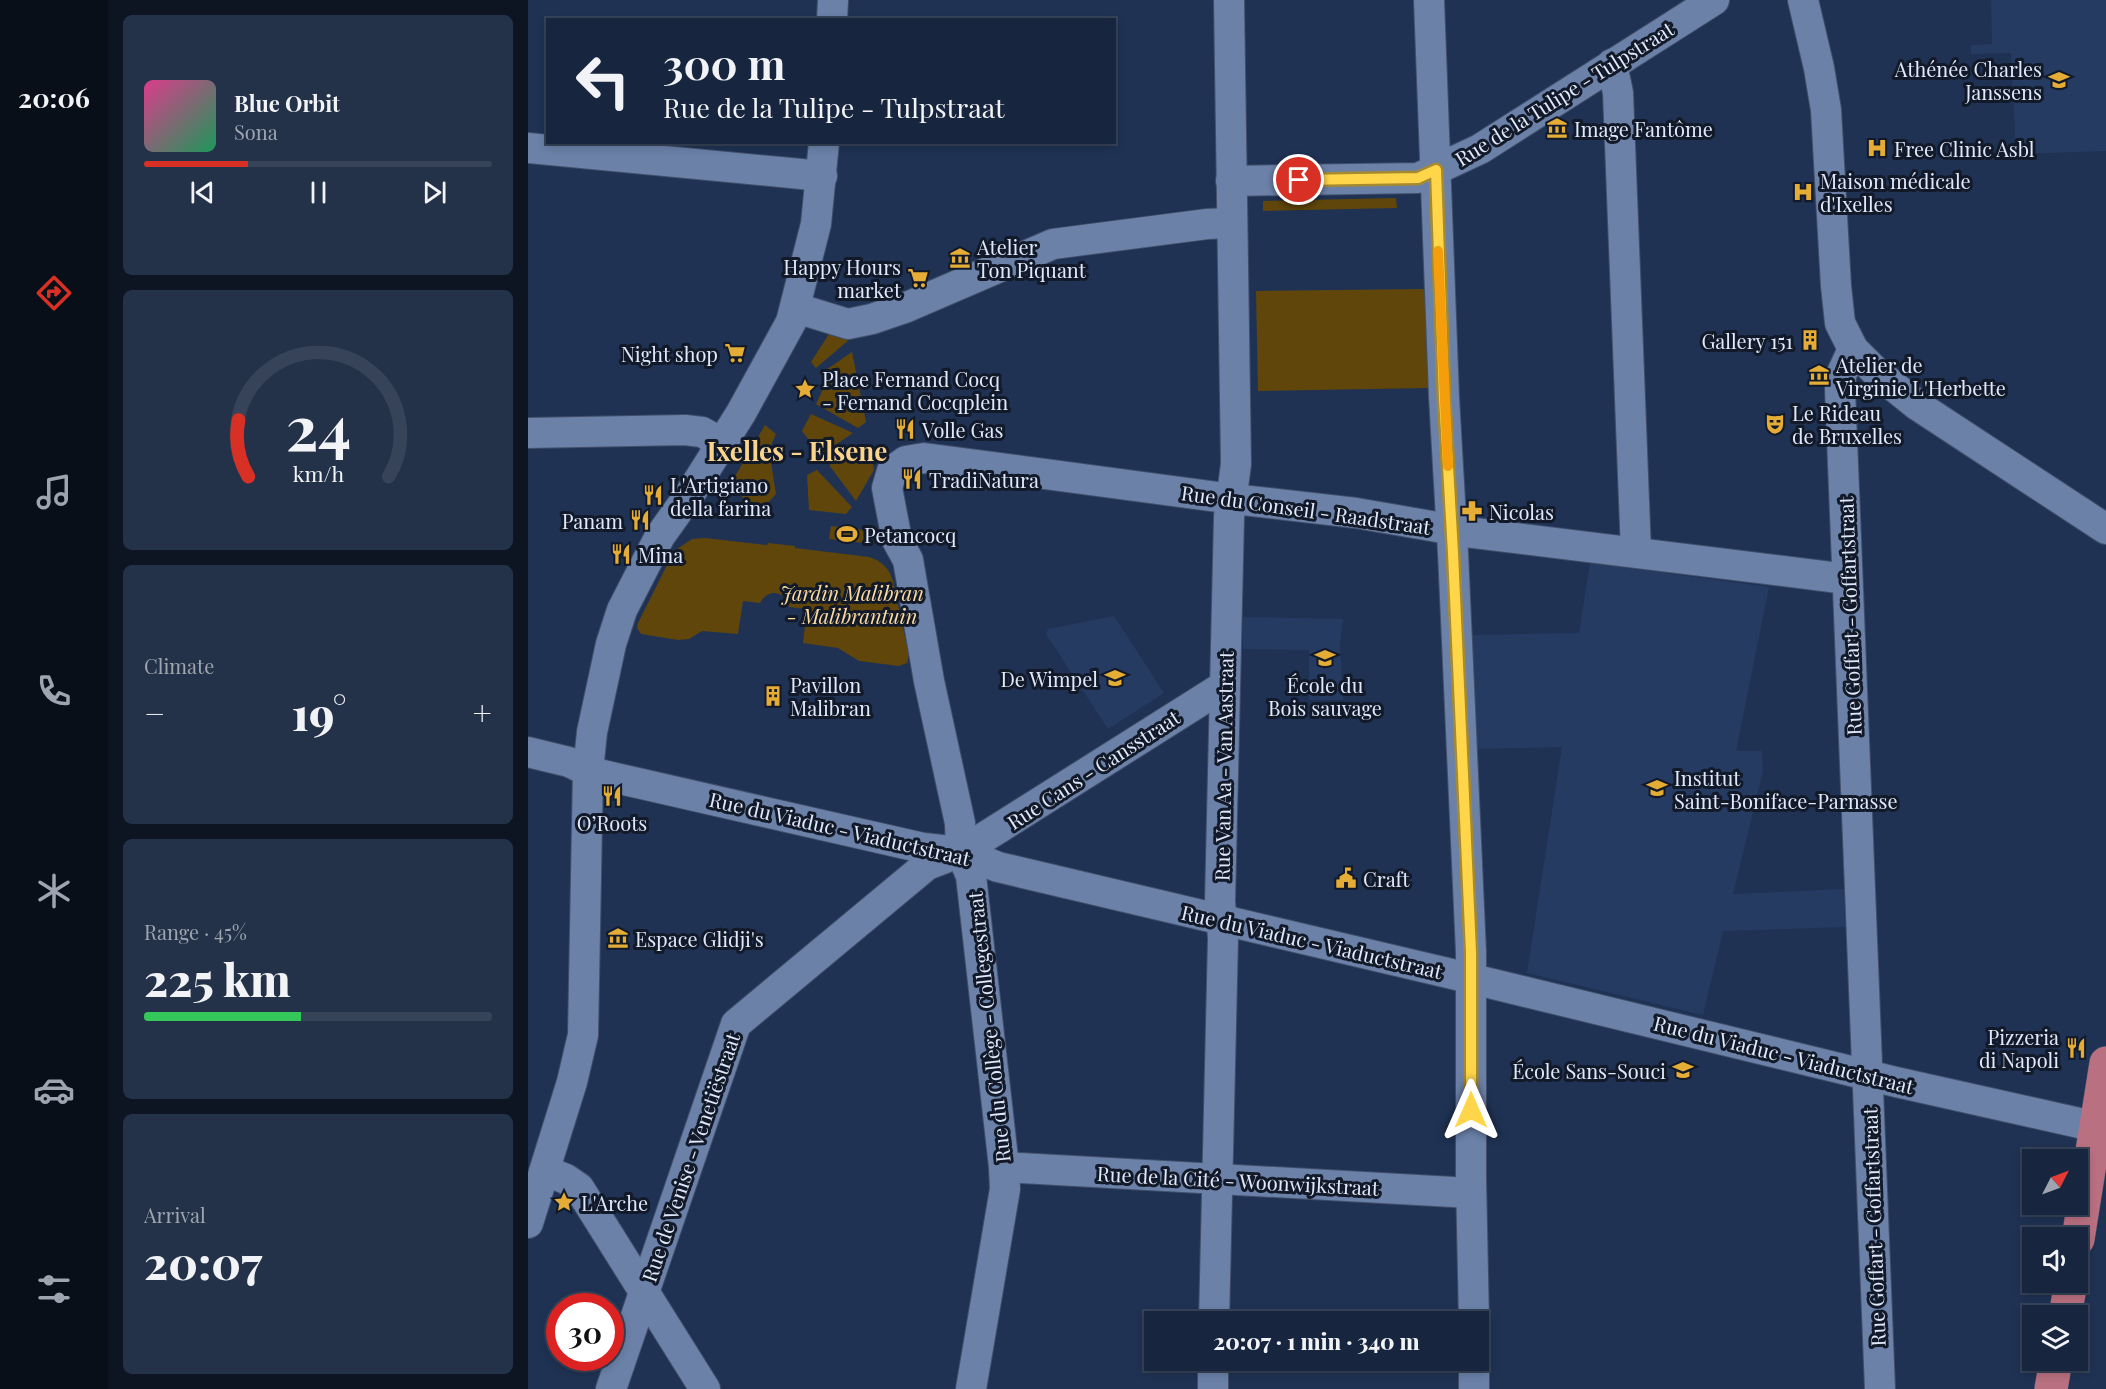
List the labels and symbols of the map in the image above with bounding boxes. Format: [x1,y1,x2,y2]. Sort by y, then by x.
street label: Rue de la Tulipe - Tulpstraat [1450,14,1679,171]
place label: Athénée Charles Janssens [1894,55,2042,105]
school or university icon: Athénée Charles Janssens [2047,68,2071,92]
place label: Image Fantôme [1574,115,1713,142]
museum icon: Image Fantôme [1545,116,1569,140]
place label: Free Clinic Asbl [1894,135,2035,162]
hospital icon: Free Clinic Asbl [1865,136,1889,160]
pin [1273,154,1324,205]
place label: Maison médicale d'Ixelles [1820,167,1971,217]
hospital icon: Maison médicale d'Ixelles [1791,180,1815,204]
place label: Atelier Ton Piquant [976,233,1087,283]
museum icon: Atelier Ton Piquant [948,246,972,270]
place label: Happy Hours market [783,253,902,303]
supermarket icon: Happy Hours market [906,266,930,290]
place label: Gallery 151 [1701,327,1793,354]
building icon: Gallery 151 [1798,328,1822,352]
place label: Night shop [621,340,718,367]
supermarket icon: Night shop [723,341,747,365]
place label: Atelier de Virginie L'Herbette [1835,351,2006,401]
museum icon: Atelier de Virginie L'Herbette [1807,363,1831,387]
place label: Place Fernand Cocq - Fernand Cocqplein [822,365,1008,415]
place icon: Place Fernand Cocq - Fernand Cocqplein [793,377,817,401]
place label: Le Rideau de Bruxelles [1792,399,1902,449]
theatre icon: Le Rideau de Bruxelles [1763,412,1787,436]
place label: Volle Gas [921,416,1003,443]
restaurant icon: Volle Gas [893,417,917,441]
district label: Ixelles - Elsene [707,433,887,468]
place label: TradiNatura [929,466,1039,493]
restaurant icon: TradiNatura [900,467,924,491]
place label: L'Artigiano della farina [670,471,771,521]
street label: Rue du Conseil - Raadstraat [1180,478,1433,540]
restaurant icon: L'Artigiano della farina [641,483,665,507]
street label: Rue Goffart - Goffartstraat [1831,495,1867,736]
place label: Nicolas [1489,498,1554,525]
pharmacy icon: Nicolas [1460,499,1484,523]
place label: Panam [562,507,623,534]
restaurant icon: Panam [628,508,652,532]
place label: Petancocq [864,521,956,548]
sports icon: Petancocq [835,522,859,546]
place label: Mina [638,541,683,568]
restaurant icon: Mina [609,542,633,566]
park label: Jardin Malibran - Malibrantuin [780,579,924,629]
school or university icon: École du Bois sauvage [1313,646,1337,670]
street label: Rue Van Aa - Van Aastraat [1207,650,1239,881]
place label: De Wimpel [1000,665,1098,692]
school or university icon: De Wimpel [1103,666,1127,690]
place label: Pavillon Malibran [790,671,871,721]
place label: École du Bois sauvage [1268,671,1382,721]
building icon: Pavillon Malibran [761,684,785,708]
street label: Rue Cans - Cansstraat [1001,703,1185,835]
place label: Institut Saint-Boniface-Parnasse [1674,764,1898,814]
school or university icon: Institut Saint-Boniface-Parnasse [1645,776,1669,800]
restaurant icon: O’Roots [600,784,624,808]
street label: Rue du Viaduc - Viaductstraat [707,785,974,871]
place label: O’Roots [577,809,647,836]
place label: Craft [1363,865,1410,892]
public building icon: Craft [1334,866,1358,890]
street label: Rue du Collège - Collegestraat [960,889,1016,1164]
street label: Rue du Viaduc - Viaductstraat [1179,898,1446,984]
place label: Espace Glidji's [635,925,764,952]
museum icon: Espace Glidji's [606,926,630,950]
street label: Rue du Viaduc - Viaductstraat [1651,1009,1918,1100]
place label: Pizzeria di Napoli [1979,1023,2059,1073]
street label: Rue de Venise - Venetiëstraat [635,1028,746,1285]
restaurant icon: Pizzeria di Napoli [2064,1036,2088,1060]
place label: École Sans-Souci [1512,1057,1666,1084]
school or university icon: École Sans-Souci [1671,1058,1695,1082]
position arrow [1439,1078,1503,1142]
street label: Rue Goffart - Goffartstraat [1855,1106,1891,1347]
north arrow [2022,1149,2088,1215]
street label: Rue de la Cité - Woonwijkstraat [1096,1159,1381,1201]
place label: L'Arche [581,1189,648,1216]
place icon: L'Arche [552,1190,576,1214]
speed limit sign: 30 [546,1293,624,1371]

